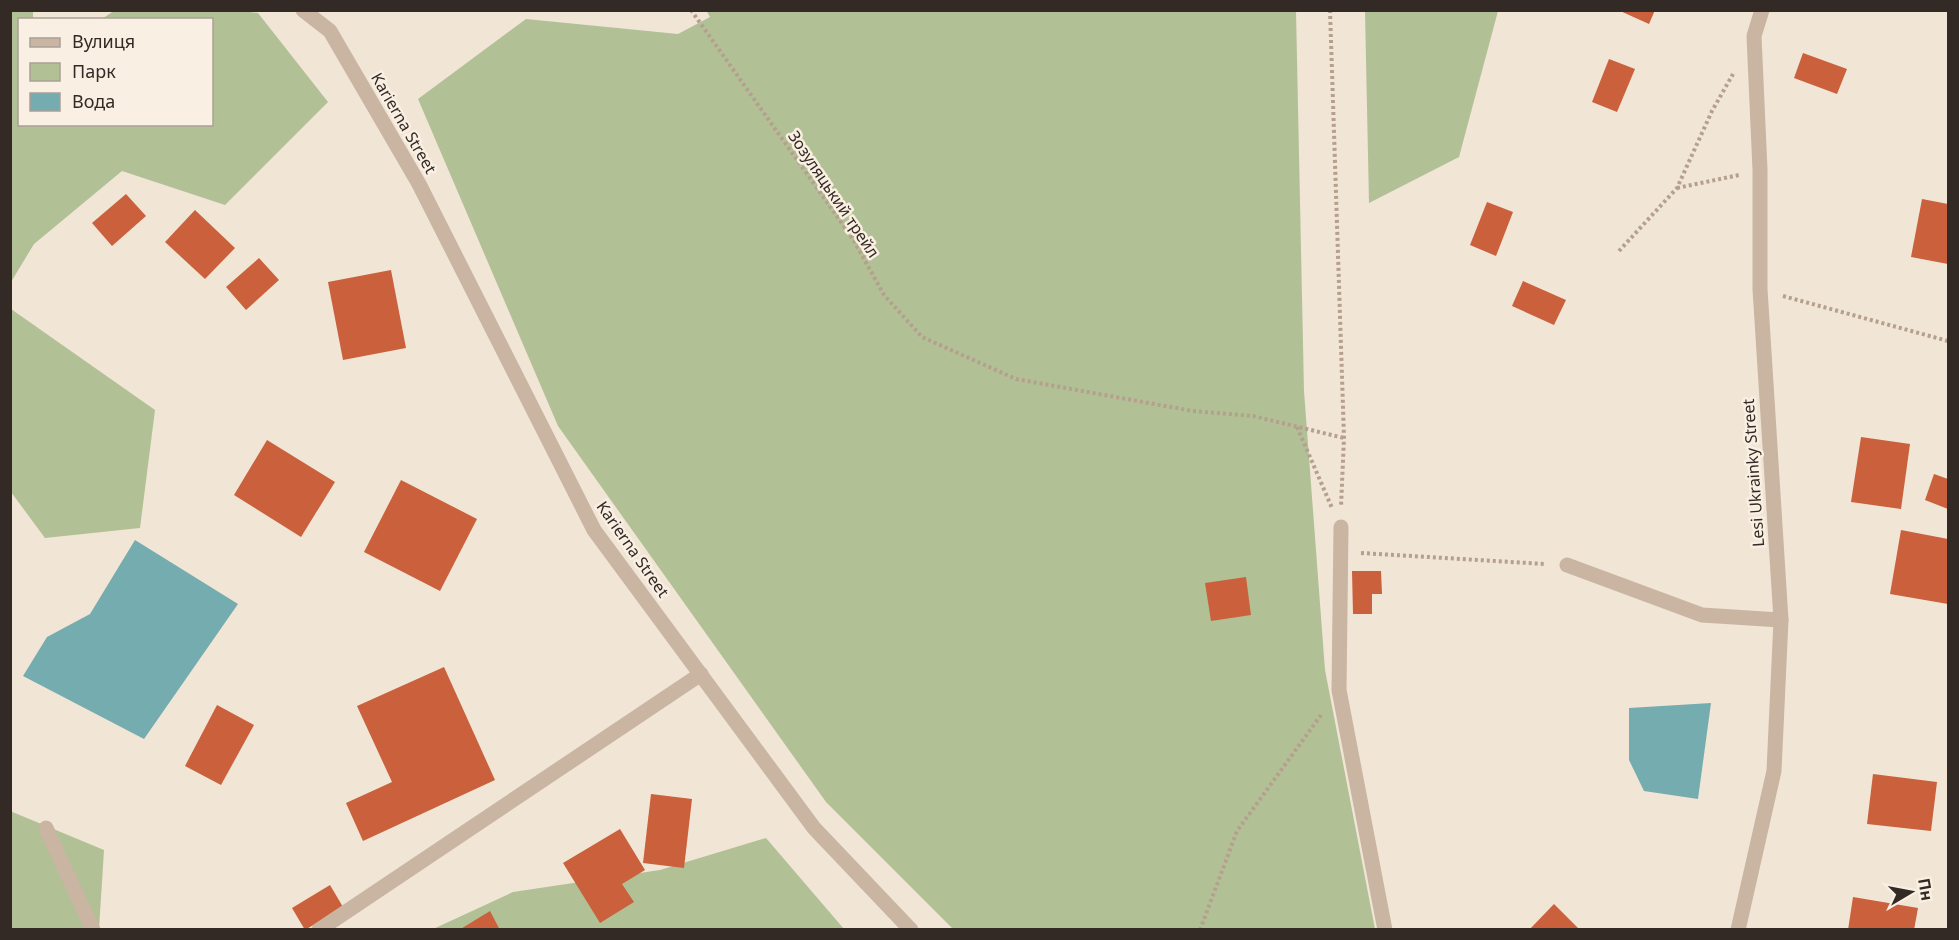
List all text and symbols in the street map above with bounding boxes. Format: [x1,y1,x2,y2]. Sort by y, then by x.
legend [18,18,213,126]
text: Вулиця [72,29,135,53]
text: Парк [72,59,116,83]
street label: Karierna Street [366,69,442,178]
text: Вода [72,89,115,113]
street label: Зозуляцький трейл [783,126,885,262]
street label: Lesi Ukrainky Street [1737,398,1769,548]
street label: Karierna Street [592,496,675,602]
north arrow [1881,862,1941,922]
text: Пн [1913,876,1939,902]

